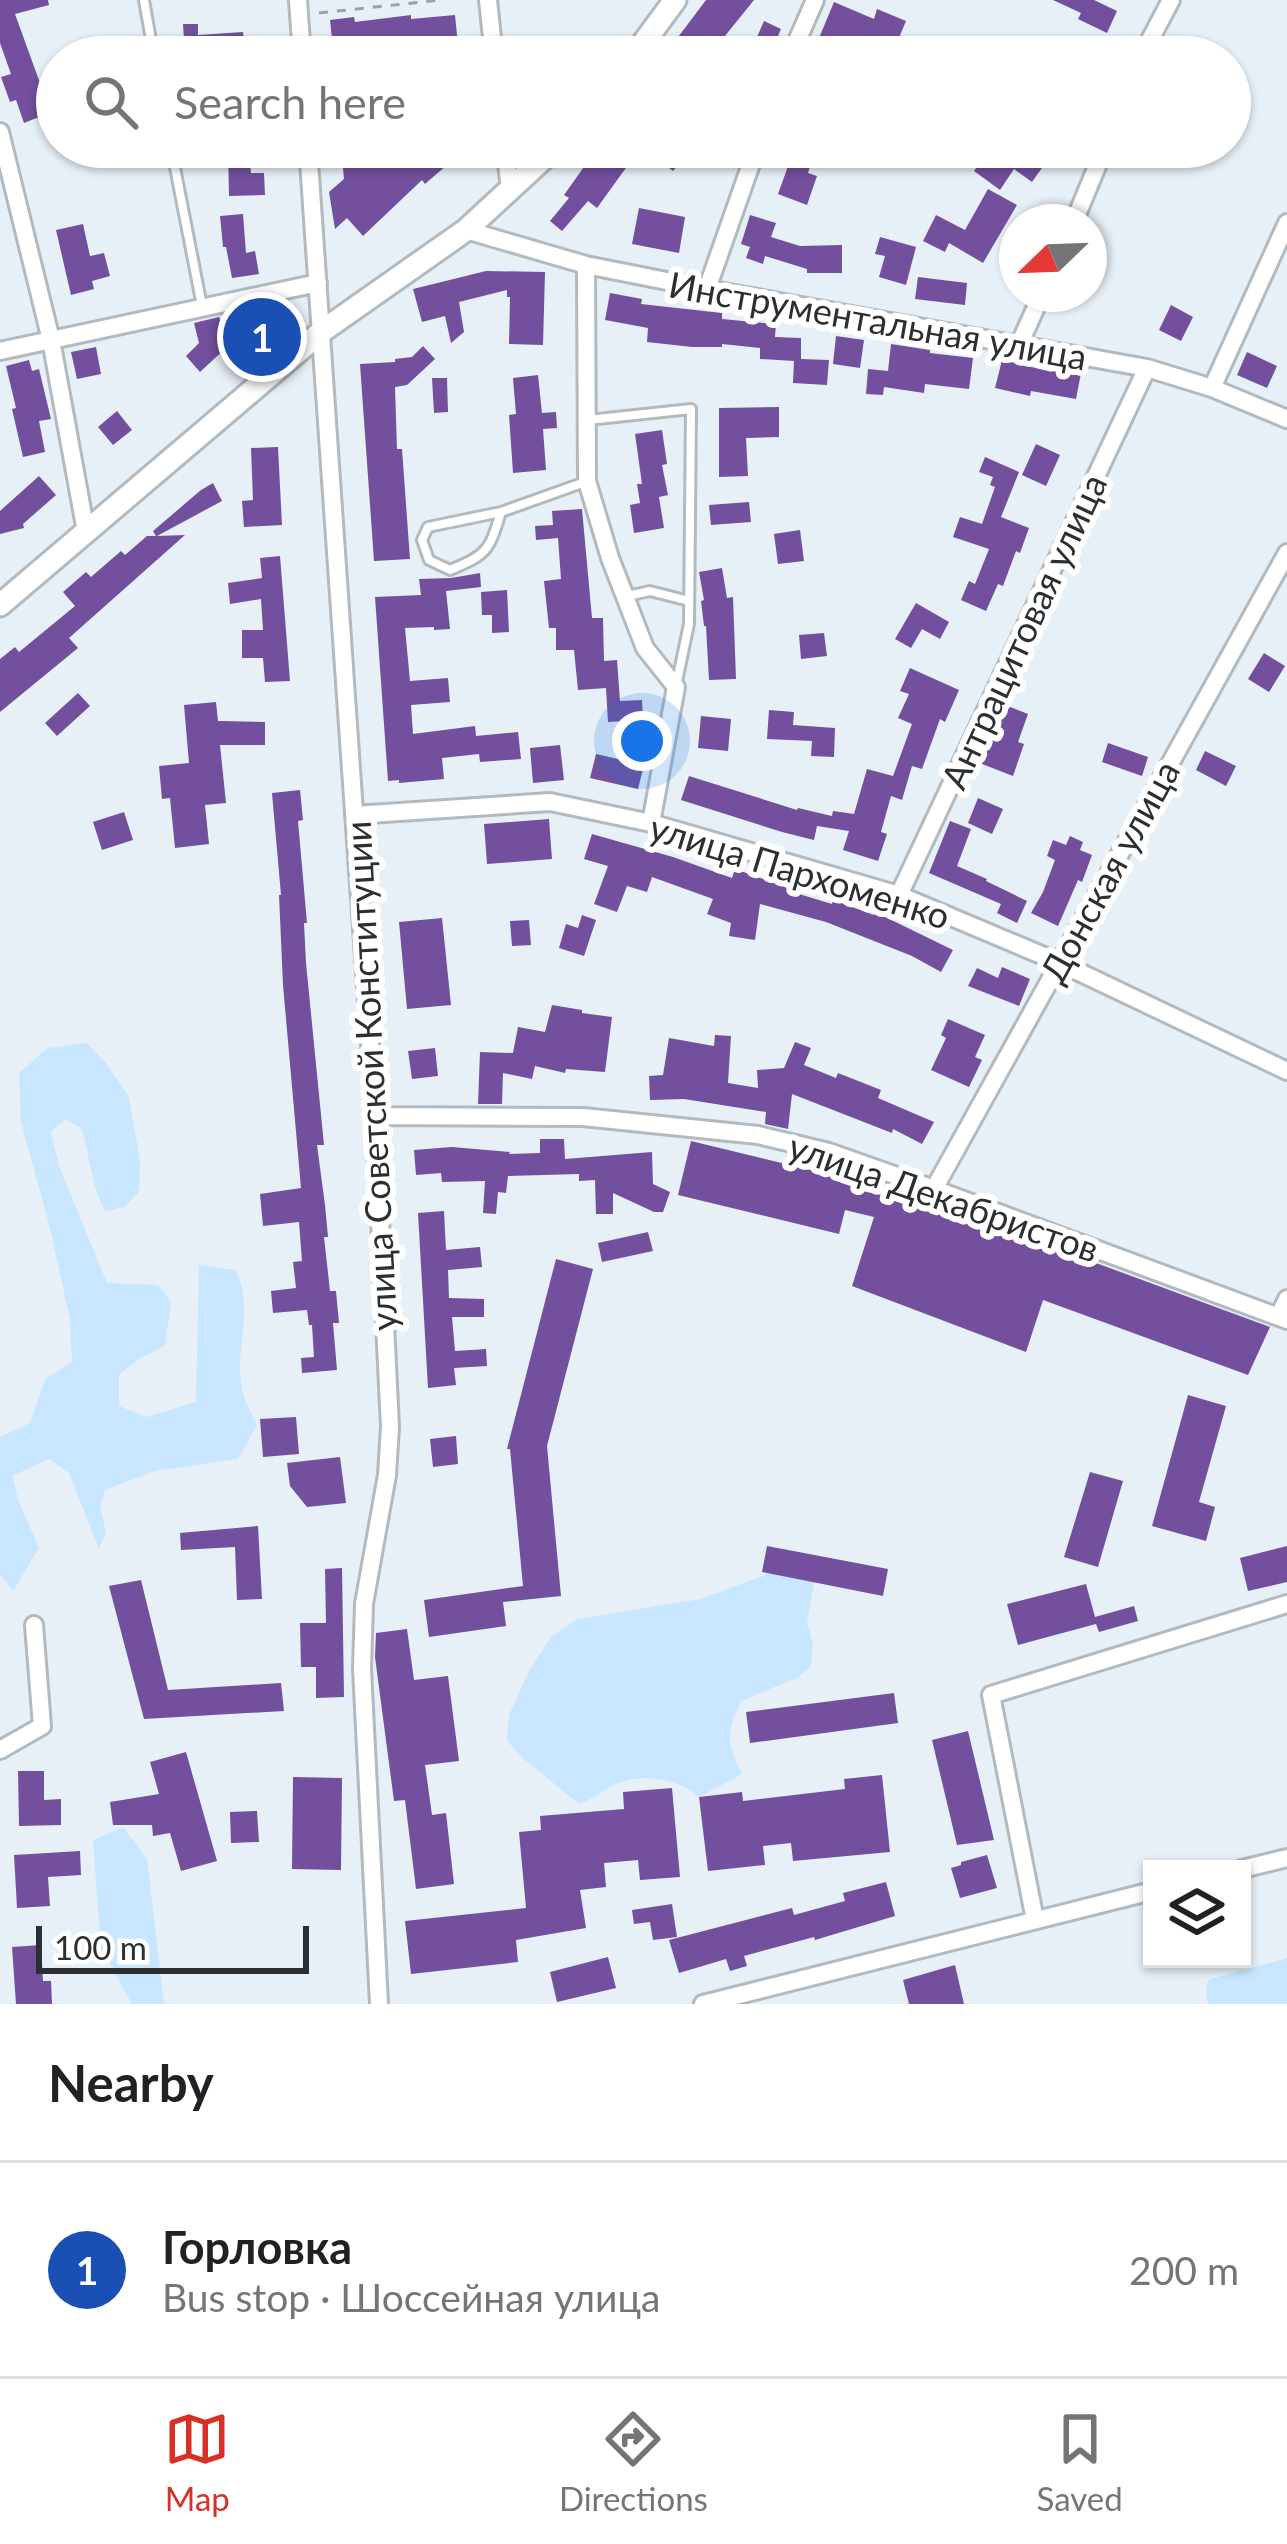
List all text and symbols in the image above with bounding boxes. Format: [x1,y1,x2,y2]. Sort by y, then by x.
search box [36,36,1251,168]
icon: search [78,69,144,135]
text: Search here [174,75,406,129]
north arrow [999,204,1107,312]
street label: Инструментальная улица [666,262,1090,378]
pin: 1 [223,292,301,382]
street label: Антрацитовая улица [931,467,1115,795]
your location [612,711,672,771]
street label: Донская улица [1030,752,1188,990]
street label: улица Пархоменко [645,804,955,938]
street label: улица Советской Конституции [335,820,405,1332]
street label: улица Декабристов [783,1123,1105,1271]
map controls [1143,1860,1251,1968]
button: layers [1143,1860,1251,1968]
scale bar [36,1920,309,1973]
text: 100 m [54,1927,147,1967]
text: Nearby [48,2052,214,2113]
text: Горловка [162,2220,352,2274]
text: 1 [76,2247,98,2293]
text: 200 m [1129,2247,1239,2293]
text: Bus stop · Шоссейная улица [162,2274,660,2320]
tab: Map [164,2406,230,2518]
tab: Directions [559,2406,708,2518]
tab: Saved [1036,2406,1123,2518]

